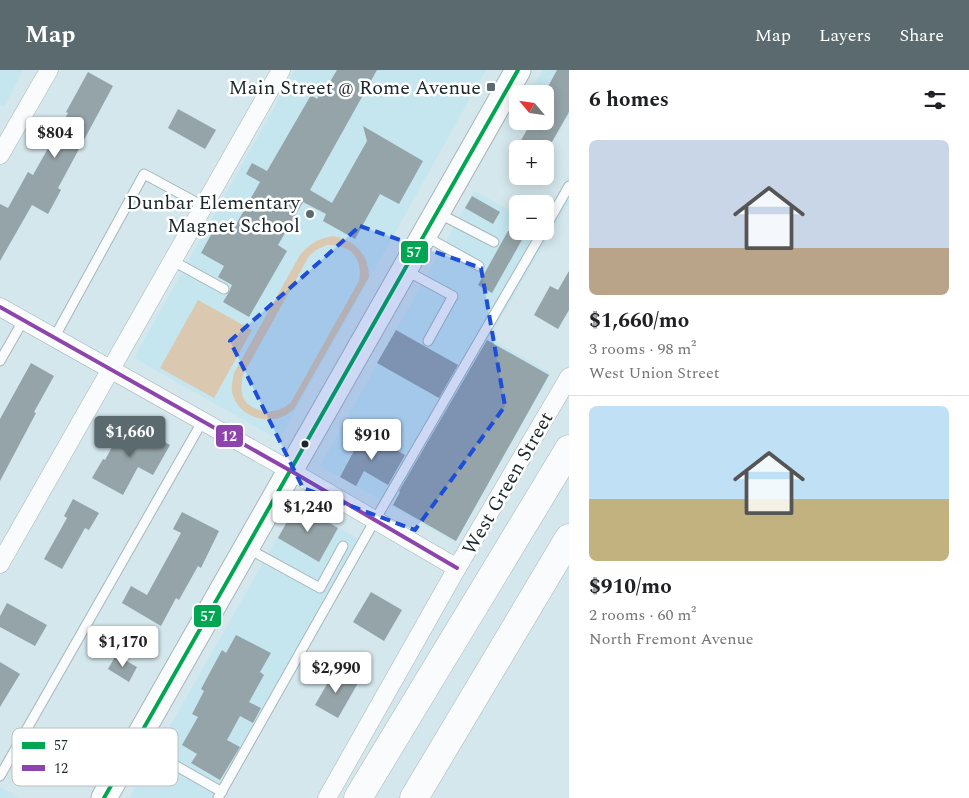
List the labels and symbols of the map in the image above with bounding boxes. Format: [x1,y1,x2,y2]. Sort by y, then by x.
place label: Main Street @ Rome Avenue [228,73,481,103]
marker: Main Street @ Rome Avenue [485,81,497,93]
north arrow [509,85,554,130]
pin: $804 [25,116,85,159]
place label: Dunbar Elementary Magnet School [126,188,301,241]
marker: Dunbar Elementary Magnet School [304,208,316,220]
line badge: 57 [400,240,429,264]
text: 57 [406,242,422,263]
street label: West Green Street [455,406,561,561]
pin: $1,660 [89,416,171,458]
pin: $910 [342,418,402,461]
line badge: 12 [215,424,244,448]
text: 12 [221,426,237,447]
unlabelled marker [300,439,310,449]
pin: $1,240 [267,490,349,533]
line badge: 57 [193,604,222,628]
text: 57 [200,606,216,627]
pin: $1,170 [82,626,164,668]
pin: $2,990 [295,652,377,694]
legend [12,728,178,786]
text: 57 [54,735,68,756]
text: 12 [54,758,68,779]

